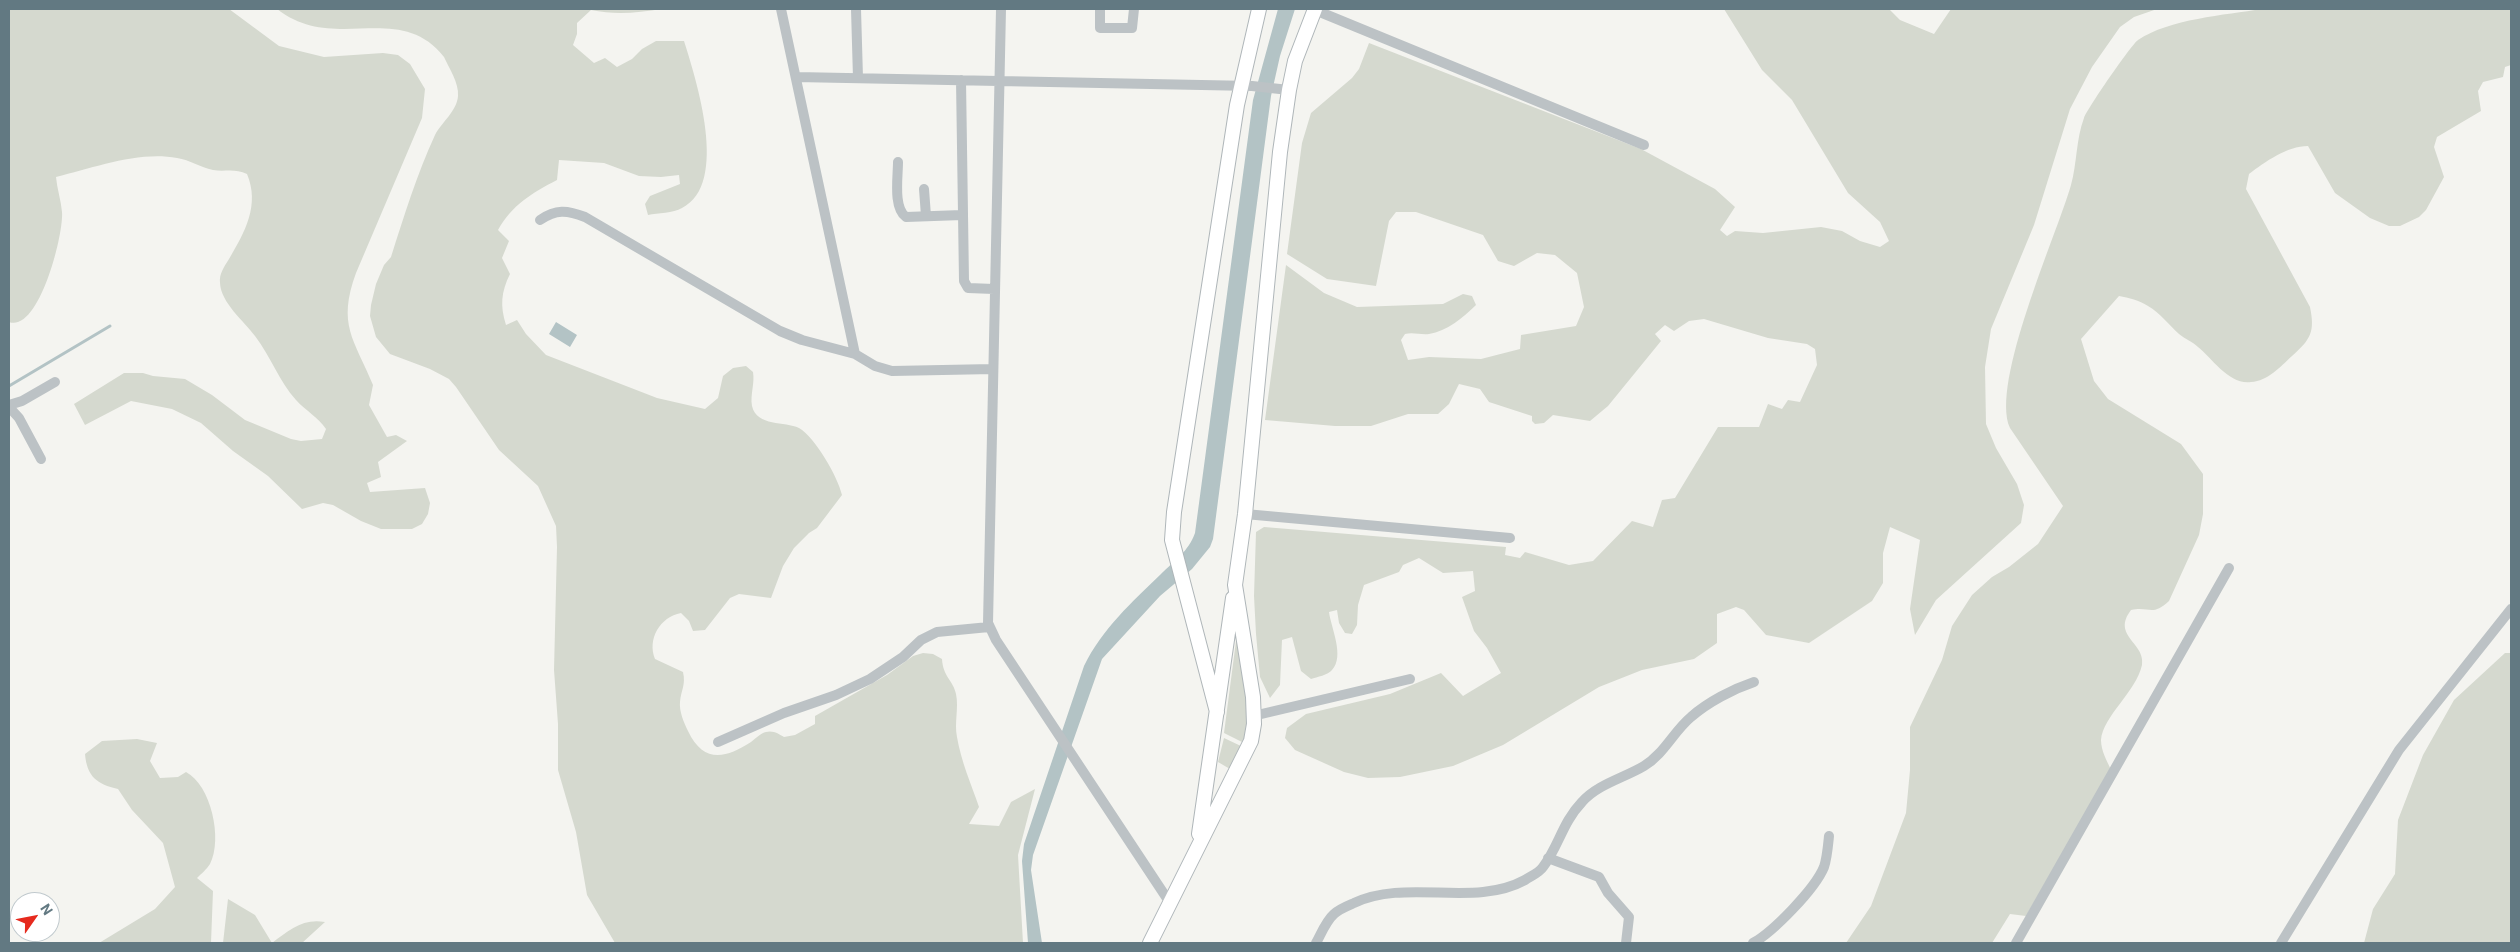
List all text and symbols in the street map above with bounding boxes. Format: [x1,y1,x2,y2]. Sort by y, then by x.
north arrow [10,892,60,942]
text: N [37,901,56,918]

